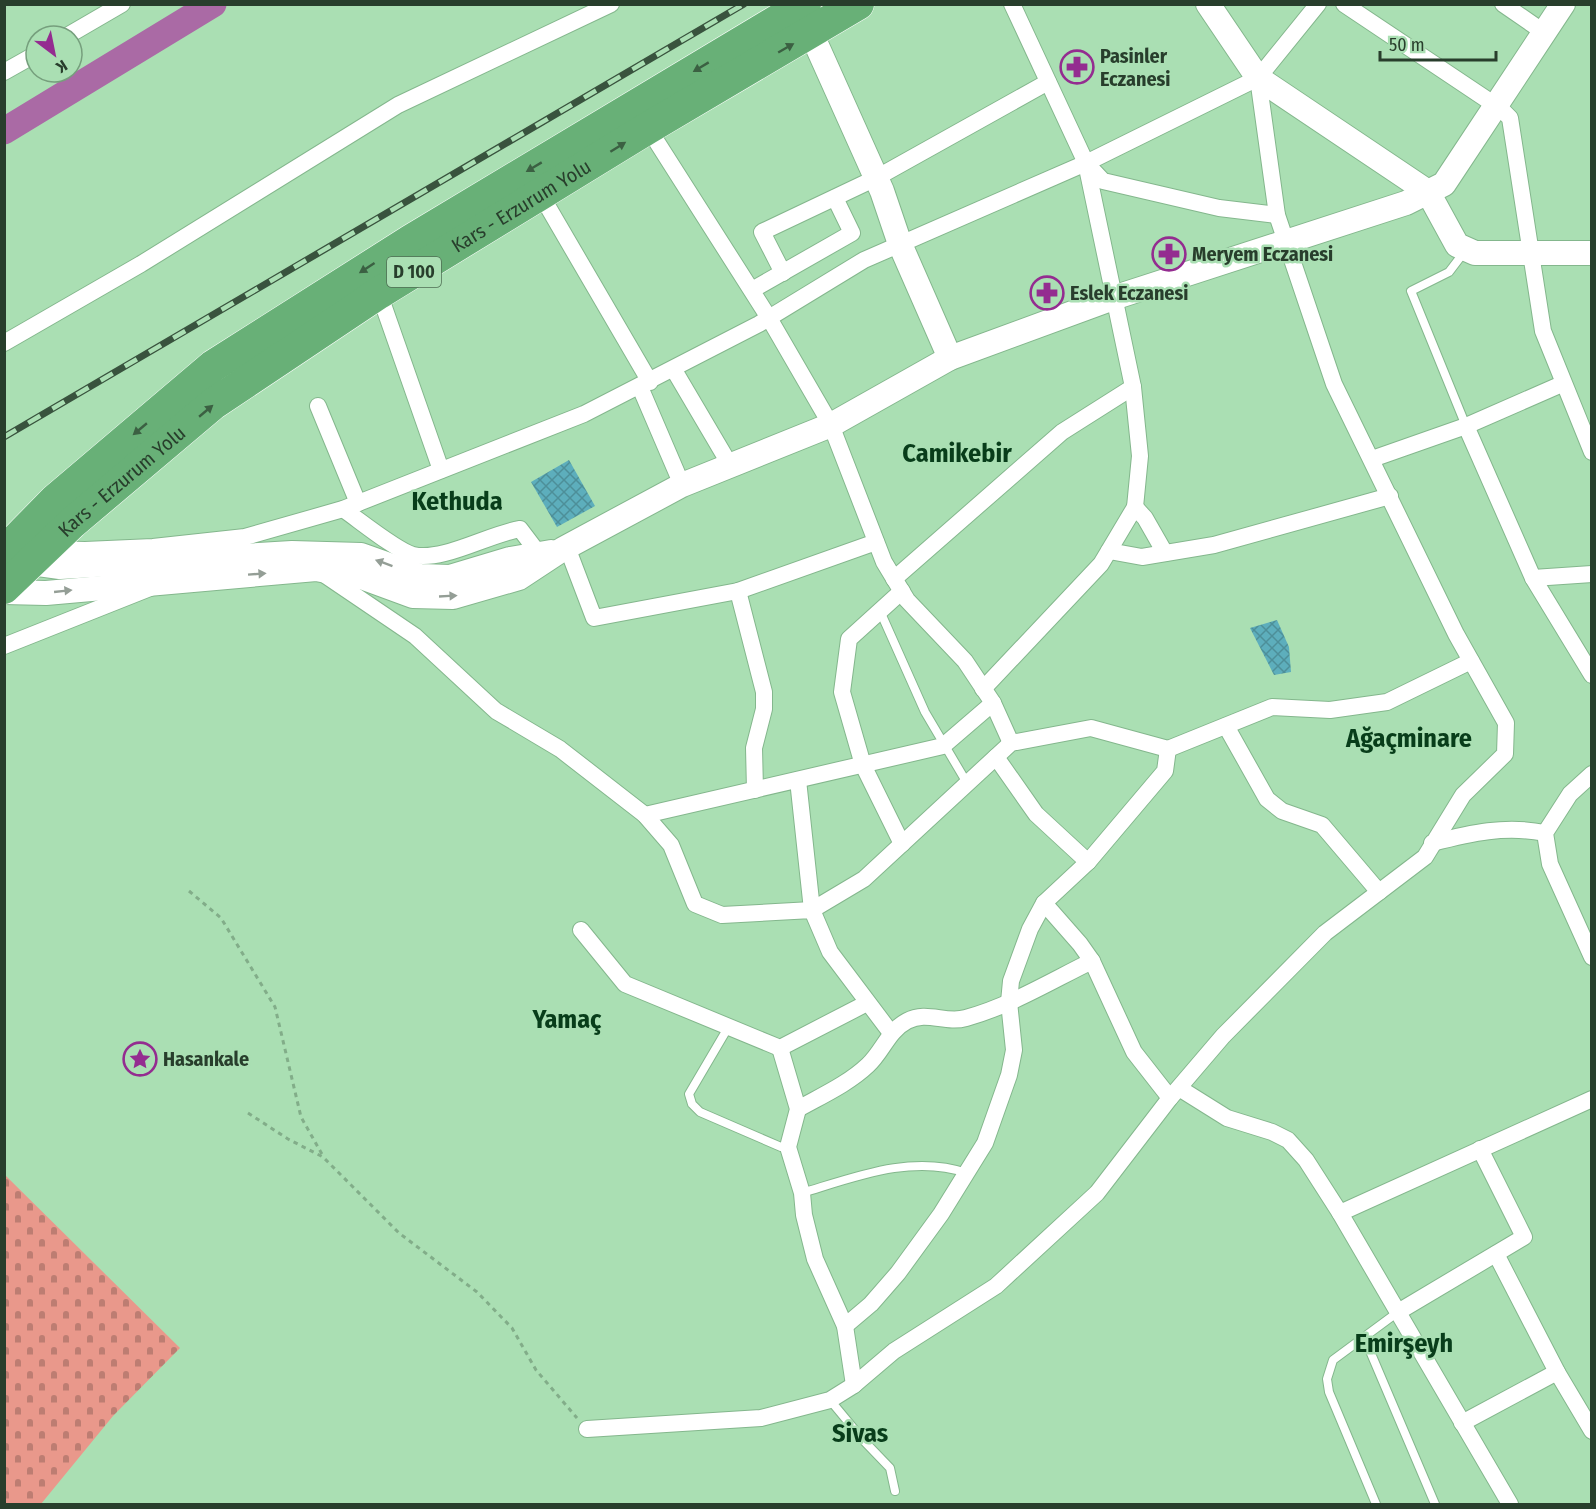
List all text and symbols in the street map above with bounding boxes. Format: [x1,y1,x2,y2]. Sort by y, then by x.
north arrow [24,24,84,84]
scale bar [1380,24,1496,62]
text: 50 m [1389,34,1425,56]
one-way arrow [778,43,795,53]
place label: Pasinler Eczanesi [1100,44,1170,91]
pharmacy icon: Pasinler Eczanesi [1059,49,1095,85]
text: K [52,56,71,77]
one-way arrow [693,61,709,72]
one-way arrow [610,142,626,153]
street label: Kars - Erzurum Yolu [447,154,595,258]
one-way arrow [525,162,542,172]
pharmacy icon: Meryem Eczanesi [1151,236,1187,272]
place label: Meryem Eczanesi [1192,242,1333,266]
road number: D 100 [387,257,441,287]
one-way arrow [359,263,375,274]
pharmacy icon: Eslek Eczanesi [1029,275,1065,311]
place label: Eslek Eczanesi [1070,281,1188,305]
one-way arrow [198,404,214,417]
street label: Kars - Erzurum Yolu [53,421,190,542]
one-way arrow [133,422,148,435]
district label: Camikebir [902,438,1012,469]
district label: Kethuda [411,486,503,517]
one-way arrow [375,557,393,567]
one-way arrow [248,569,267,579]
one-way arrow [53,586,72,596]
one-way arrow [438,592,457,601]
district label: Ağaçminare [1345,723,1472,754]
district label: Yamaç [532,1004,602,1035]
place icon: Hasankale [122,1041,158,1077]
place label: Hasankale [163,1047,249,1071]
district label: Emirşeyh [1355,1328,1453,1359]
district label: Sivas [832,1418,888,1449]

